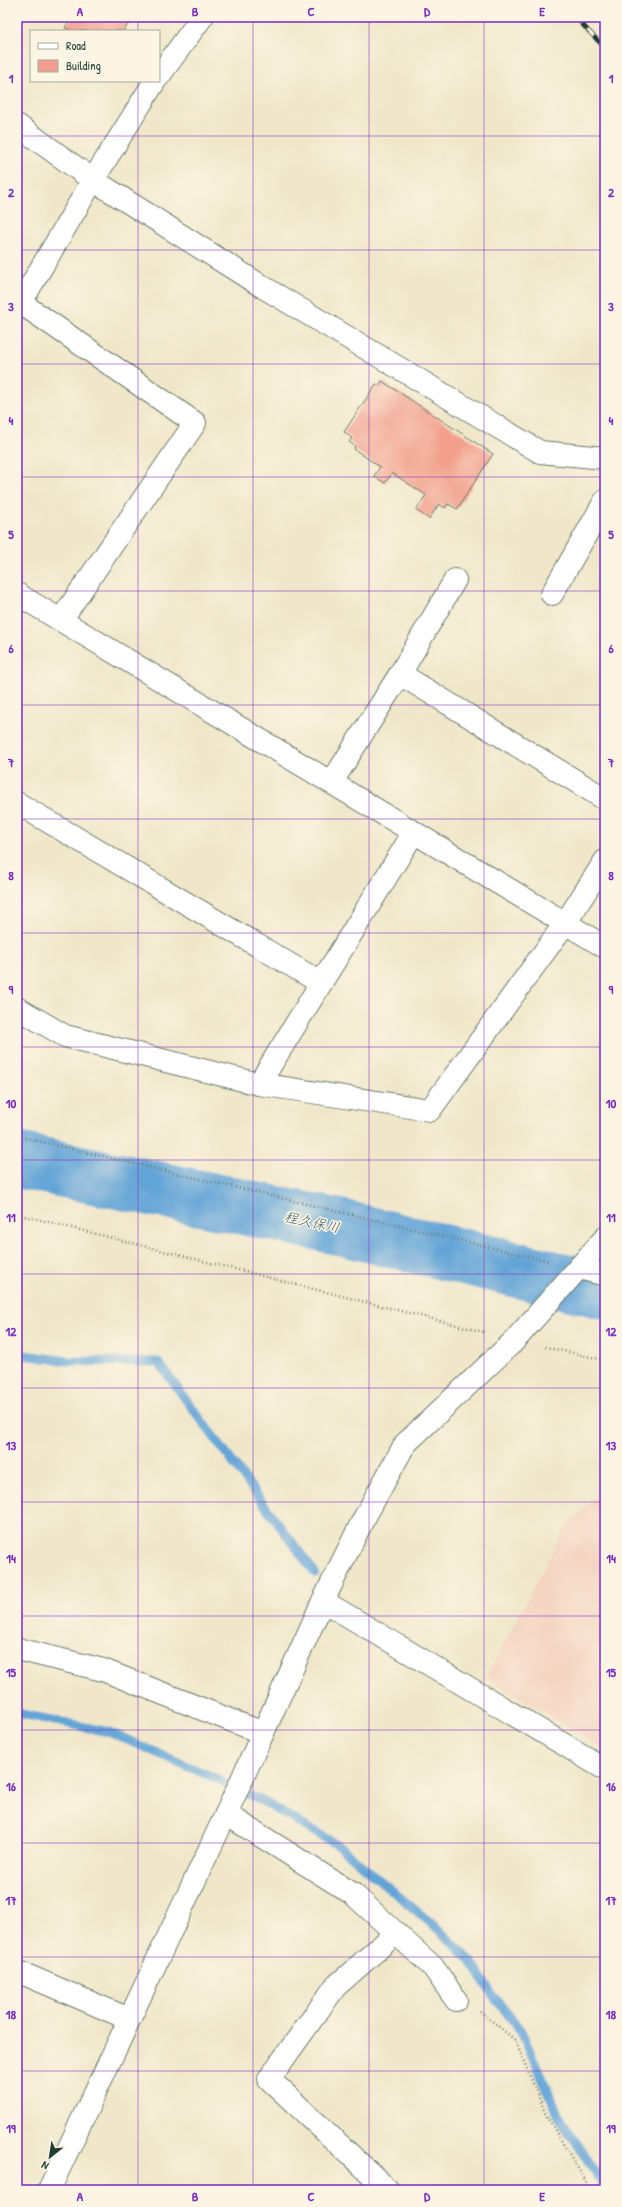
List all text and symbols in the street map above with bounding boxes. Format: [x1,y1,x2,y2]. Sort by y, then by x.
text: A [77,2,84,20]
text: B [192,2,199,20]
text: C [307,2,315,20]
text: D [424,2,431,20]
text: E [539,2,545,20]
legend [30,30,160,82]
text: Road [66,37,86,54]
text: Building [66,57,101,74]
text: 1 [9,69,14,87]
text: 1 [609,69,614,87]
text: 2 [8,183,15,201]
text: 2 [608,183,615,201]
text: 3 [8,297,14,315]
text: 3 [608,297,614,315]
text: 4 [9,411,14,429]
text: 4 [609,411,614,429]
text: 5 [8,525,14,543]
text: 5 [608,525,614,543]
text: 6 [8,639,14,657]
text: 6 [608,639,614,657]
text: 7 [7,753,15,771]
text: 7 [607,753,615,771]
text: 8 [8,866,14,884]
text: 8 [608,866,614,884]
text: 9 [9,980,14,998]
text: 9 [609,980,614,998]
text: 10 [6,1094,16,1112]
text: 10 [606,1094,616,1112]
water label: 程久保川 [283,1206,341,1237]
text: 11 [6,1208,16,1226]
text: 11 [606,1208,616,1226]
text: 12 [6,1322,17,1340]
text: 12 [606,1322,617,1340]
text: 13 [6,1436,16,1454]
text: 13 [606,1436,616,1454]
text: 14 [6,1549,16,1567]
text: 14 [606,1549,616,1567]
text: 15 [6,1663,17,1681]
text: 15 [606,1663,617,1681]
text: 16 [6,1777,17,1795]
text: 16 [606,1777,617,1795]
text: 17 [5,1891,17,1909]
text: 17 [605,1891,617,1909]
text: 18 [6,2005,17,2023]
text: 18 [606,2005,617,2023]
text: 19 [6,2119,16,2137]
text: 19 [606,2119,616,2137]
north arrow [30,2137,70,2177]
text: N [39,2158,51,2173]
text: A [77,2187,84,2205]
text: B [192,2187,199,2205]
text: C [307,2187,315,2205]
text: D [424,2187,431,2205]
text: E [539,2187,545,2205]

